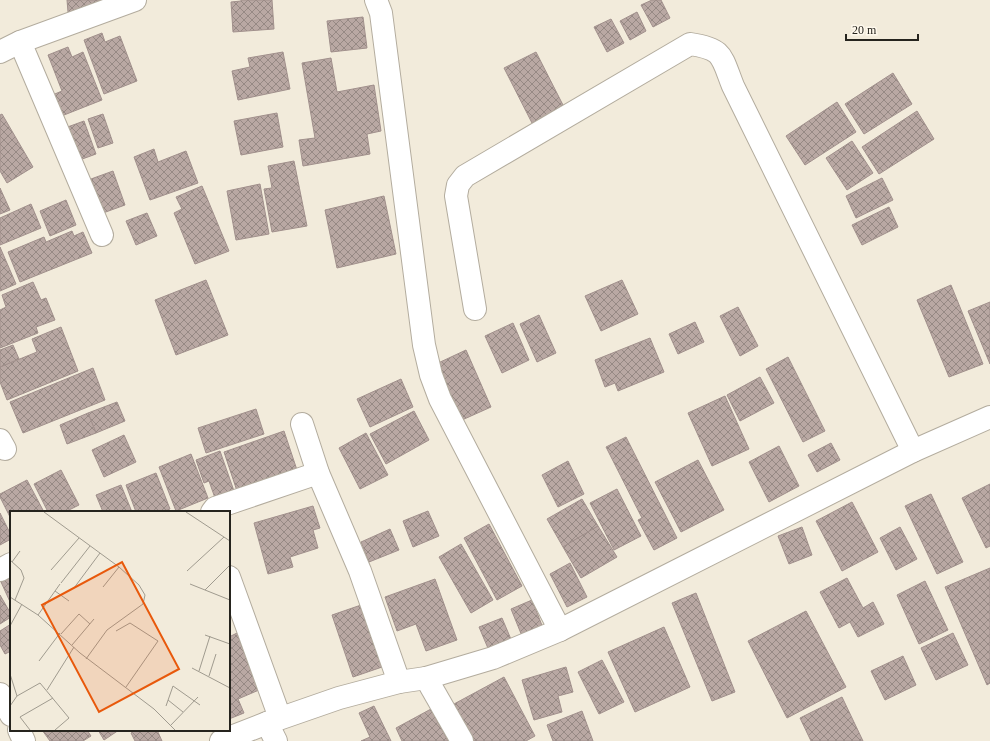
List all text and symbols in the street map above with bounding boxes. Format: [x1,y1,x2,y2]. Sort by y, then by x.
scale bar [846,16,918,42]
text: 20 m [852,23,877,37]
inset map [10,511,230,731]

